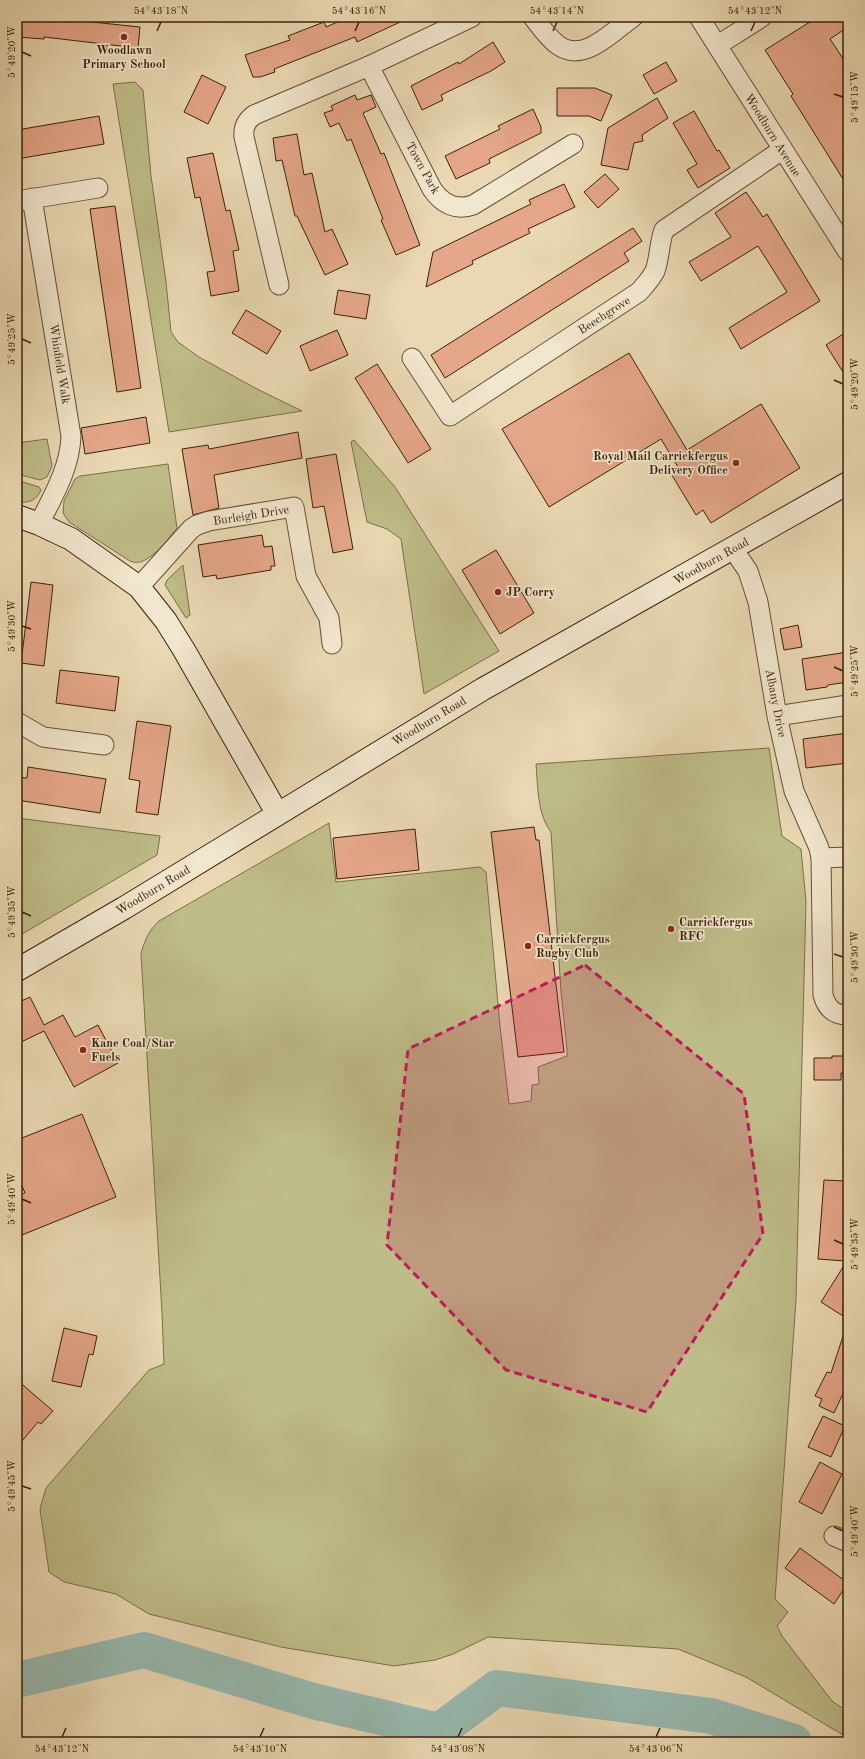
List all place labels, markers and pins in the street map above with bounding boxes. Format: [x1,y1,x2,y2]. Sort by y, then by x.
marker: Woodlawn Primary School [119,32,129,42]
place label: Woodlawn Primary School [82,45,166,71]
place label: Royal Mail Carrickfergus Delivery Office [593,451,728,477]
marker: Royal Mail Carrickfergus Delivery Office [731,458,741,468]
marker: JP Corry [493,587,503,597]
place label: JP Corry [506,587,555,599]
place label: Carrickfergus RFC [679,917,753,943]
marker: Carrickfergus RFC [666,924,676,934]
place label: Carrickfergus Rugby Club [536,934,610,960]
marker: Carrickfergus Rugby Club [523,941,533,951]
place label: Kane Coal/Star Fuels [91,1038,174,1064]
marker: Kane Coal/Star Fuels [78,1045,88,1055]

